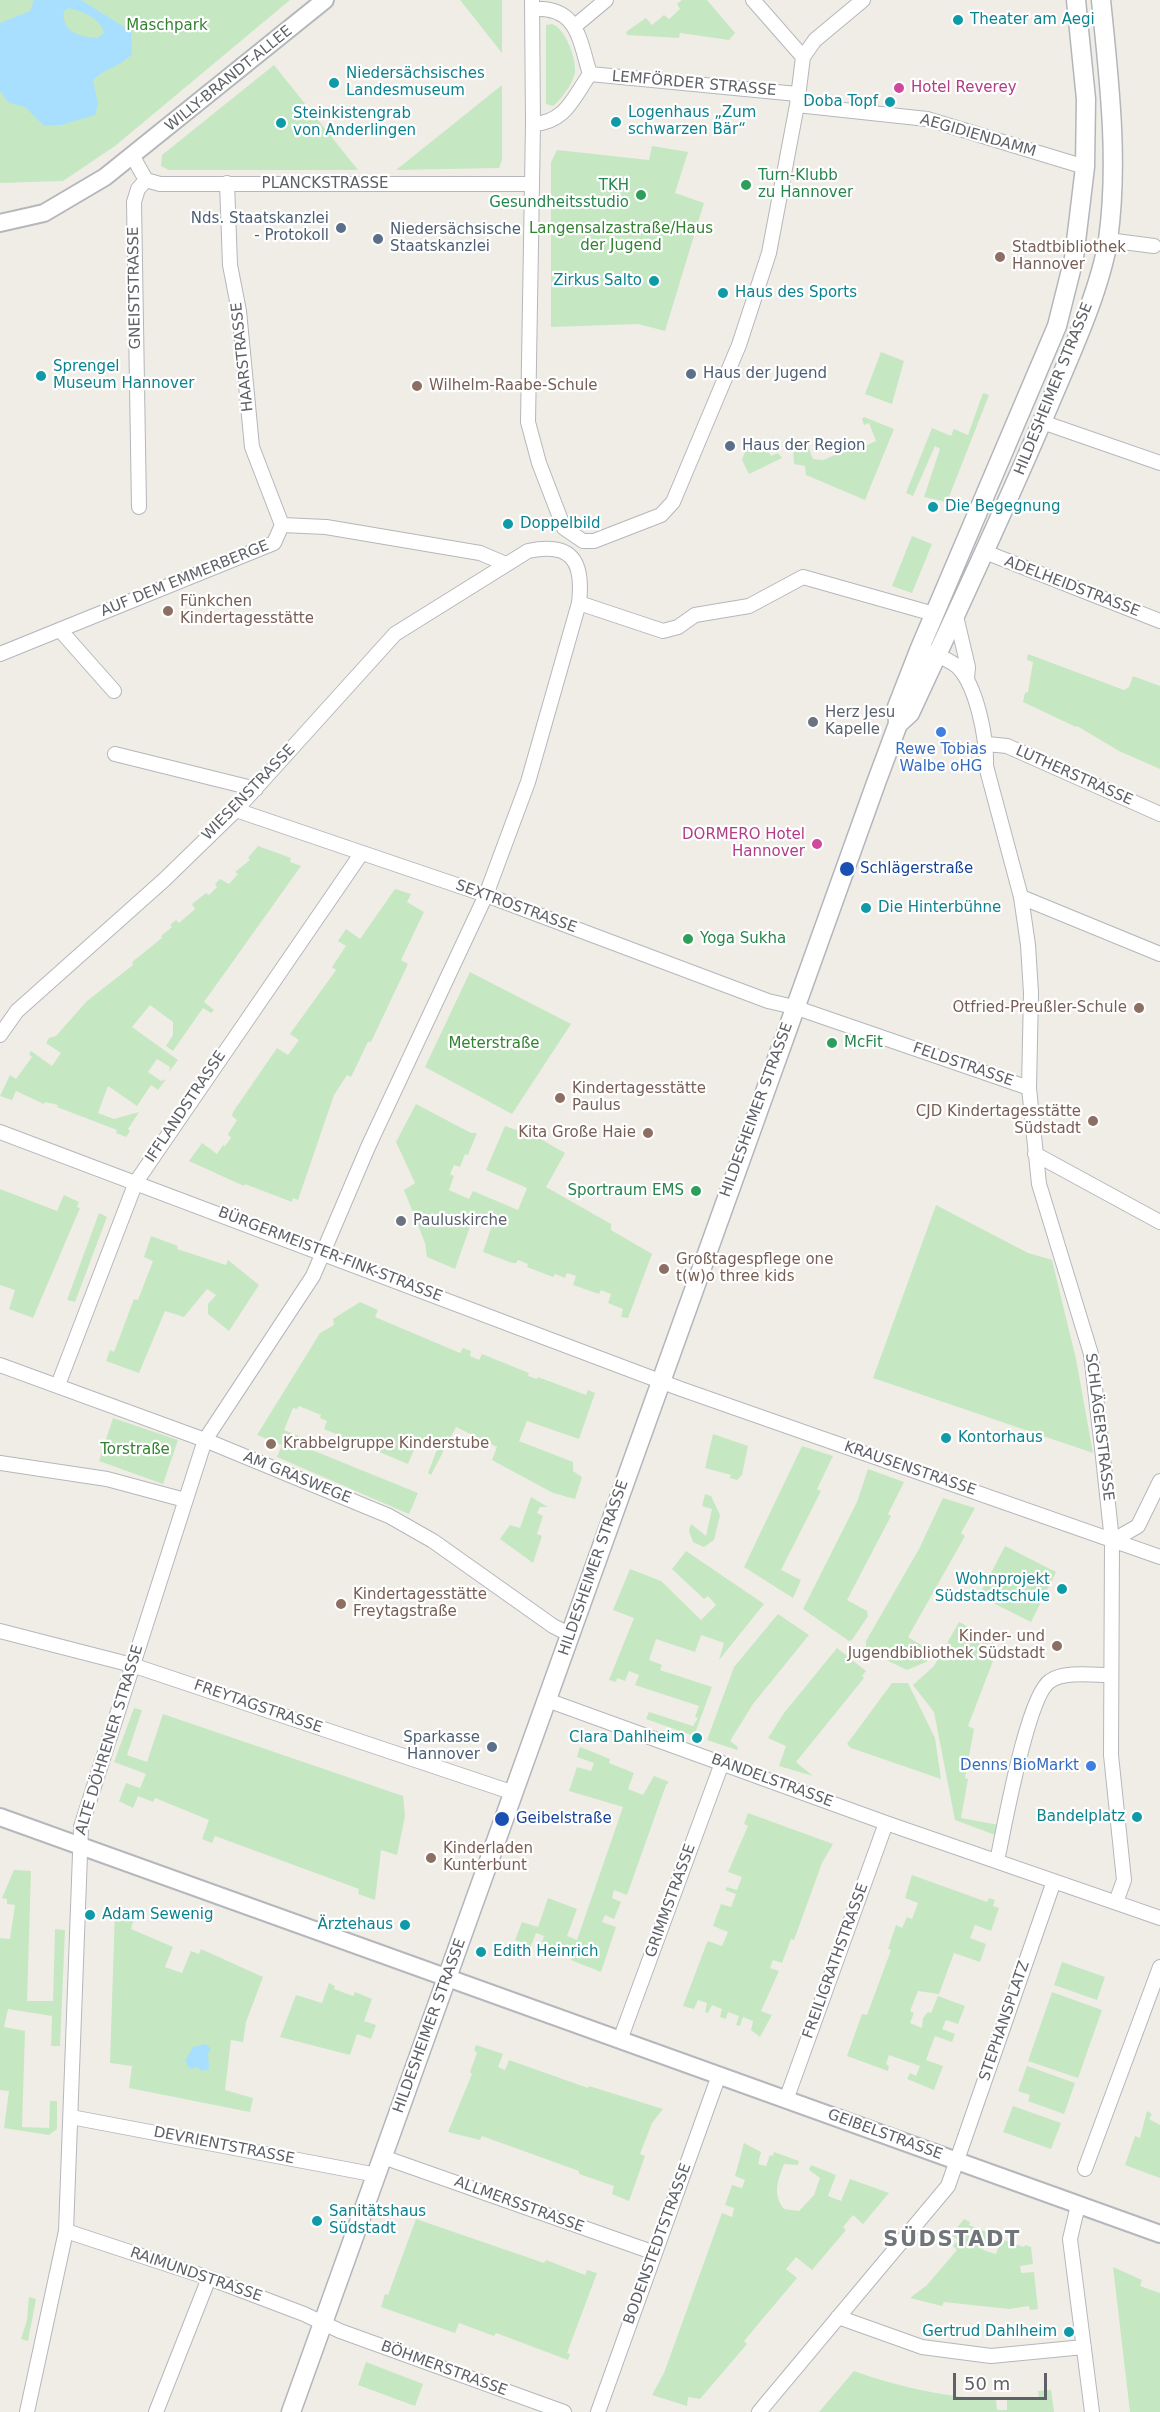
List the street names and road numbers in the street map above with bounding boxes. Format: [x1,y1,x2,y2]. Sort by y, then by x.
street label: WILLY-BRANDT-ALLEE [162,22,296,136]
street label: LEMFÖRDER STRASSE [611,68,777,100]
street label: AEGIDIENDAMM [918,111,1038,161]
street label: PLANCKSTRASSE [262,175,388,193]
street label: GNEISTSTRASSE [125,226,145,350]
street label: HILDESHEIMER STRASSE [1011,300,1097,478]
street label: HAARSTRASSE [228,301,258,413]
street label: AUF DEM EMMERBERGE [98,537,272,621]
street label: ADELHEIDSTRASSE [1002,553,1142,621]
street label: WIESENSTRASSE [199,741,299,845]
street label: LUTHERSTRASSE [1013,742,1135,810]
street label: SEXTROSTRASSE [453,877,579,937]
street label: HILDESHEIMER STRASSE [717,1020,797,1200]
street label: FELDSTRASSE [910,1039,1016,1091]
street label: IFFLANDSTRASSE [142,1048,230,1166]
street label: BÜRGERMEISTER-FINK-STRASSE [215,1204,445,1306]
street label: SCHLÄGERSTRASSE [1081,1352,1117,1502]
street label: KRAUSENSTRASSE [842,1438,978,1500]
street label: AM GRASWEGE [240,1448,354,1508]
street label: HILDESHEIMER STRASSE [555,1478,633,1658]
street label: ALTE DÖHRENER STRASSE [72,1643,148,1837]
street label: FREYTAGSTRASSE [191,1677,325,1737]
street label: BANDELSTRASSE [709,1751,835,1811]
street label: GRIMMSTRASSE [642,1842,700,1960]
street label: FREILIGRATHSTRASSE [799,1881,873,2041]
street label: HILDESHEIMER STRASSE [390,1936,470,2116]
street label: STEPHANSPLATZ [976,1959,1034,2083]
street label: GEIBELSTRASSE [825,2106,945,2164]
street label: DEVRIENTSTRASSE [152,2123,296,2169]
street label: BODENSTEDTSTRASSE [620,2161,696,2327]
street label: ALLMERSSTRASSE [452,2173,586,2237]
street label: RAIMUNDSTRASSE [128,2244,264,2306]
street label: BÖHMERSTRASSE [378,2338,510,2400]

